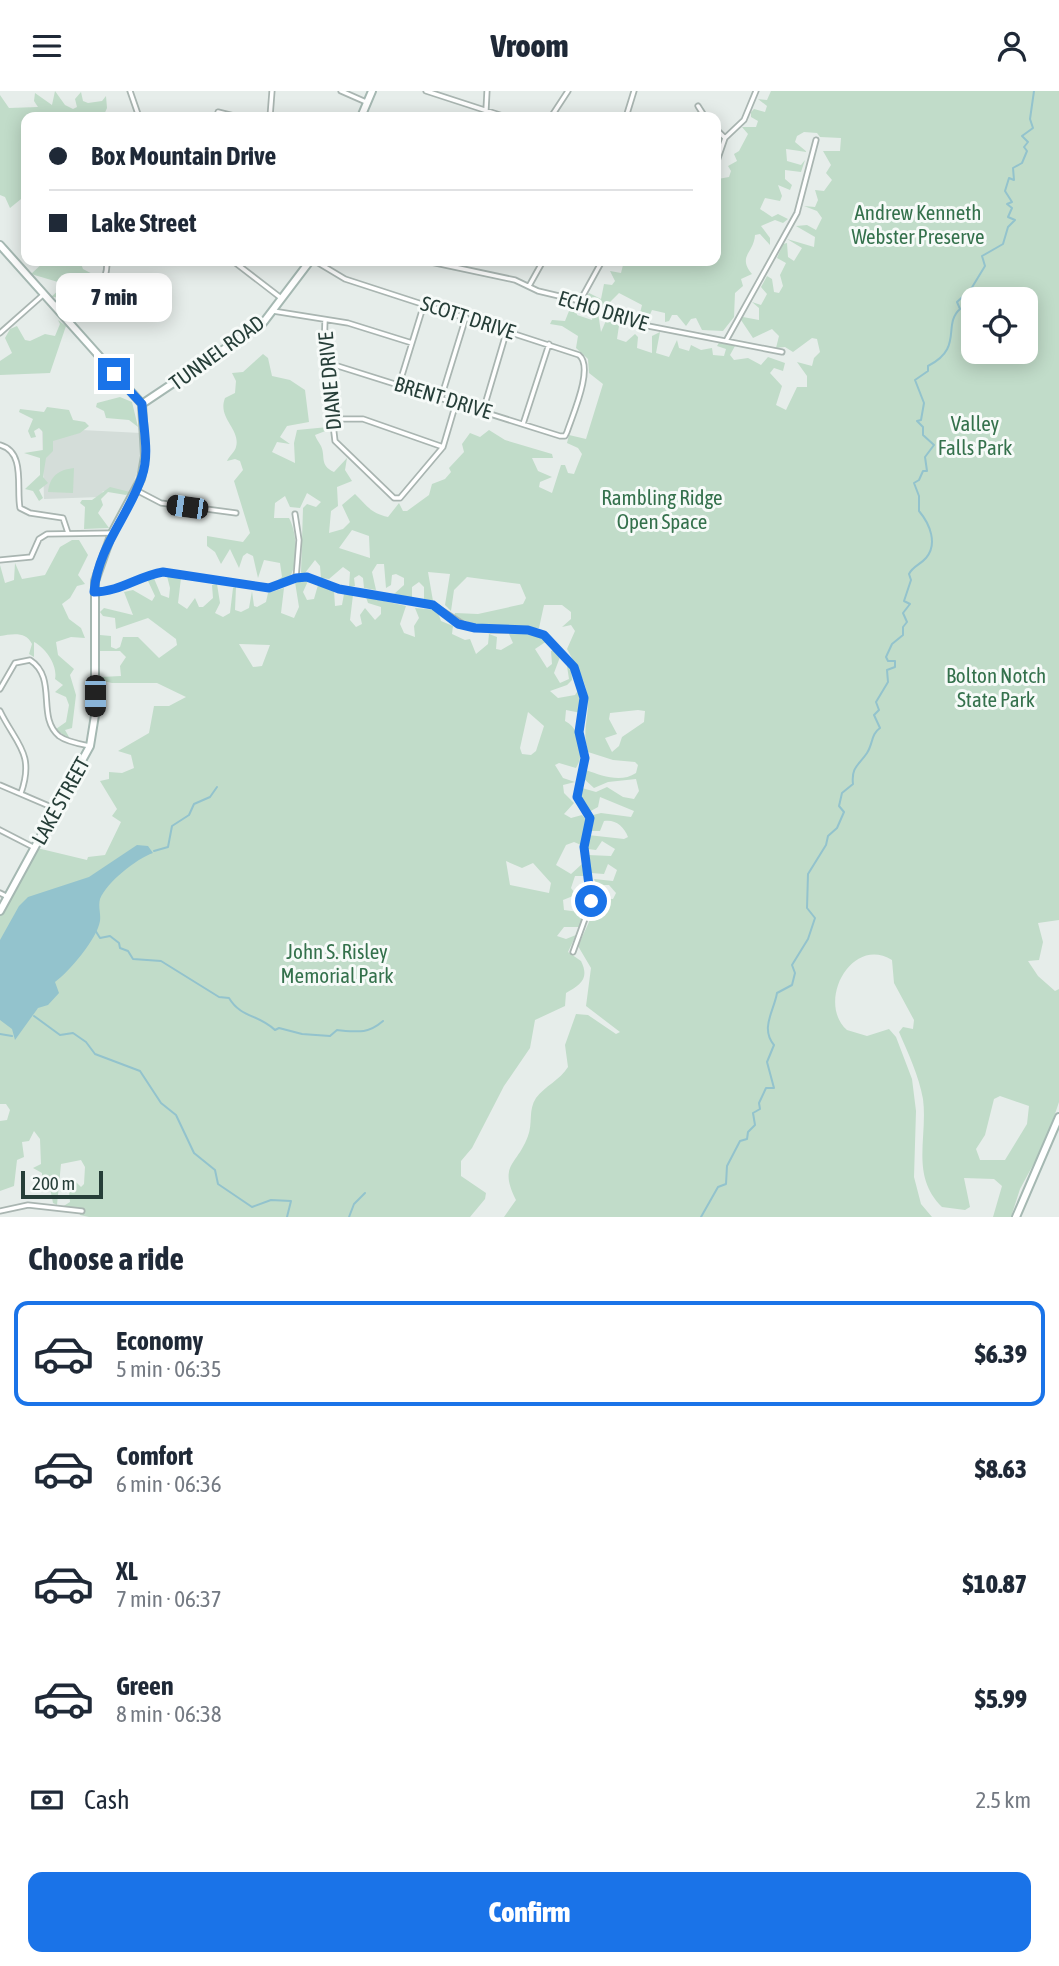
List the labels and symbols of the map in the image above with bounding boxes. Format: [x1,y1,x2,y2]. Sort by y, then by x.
park label: Andrew Kenneth Webster Preserve [851,200,985,248]
callout: 7 min [56,273,172,321]
street label: ECHO DRIVE [556,285,651,335]
street label: SCOTT DRIVE [418,291,519,344]
street label: TUNNEL ROAD [164,310,268,395]
street label: DIANE DRIVE [313,331,345,431]
route end [98,358,130,390]
street label: BRENT DRIVE [392,371,495,423]
park label: Valley Falls Park [938,411,1012,459]
park label: Rambling Ridge Open Space [601,485,723,533]
car [165,494,210,520]
park label: Bolton Notch State Park [946,663,1046,711]
car [85,675,106,717]
street label: LAKE STREET [26,753,94,848]
route start [575,885,607,917]
park label: John S. Risley Memorial Park [281,939,393,987]
scale bar [21,1168,103,1200]

